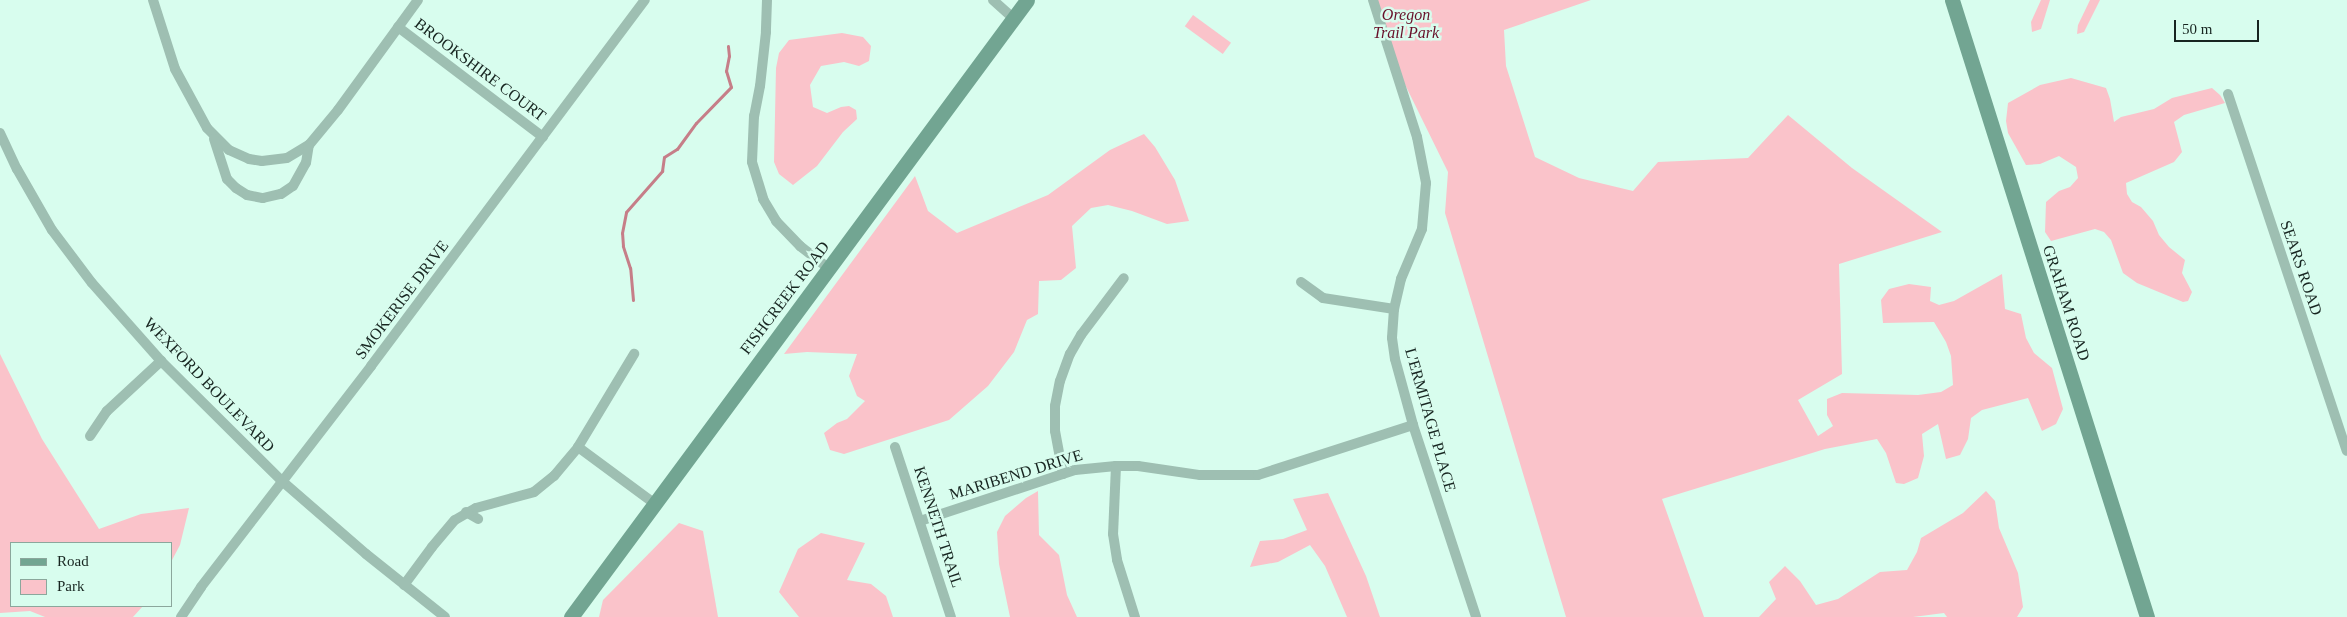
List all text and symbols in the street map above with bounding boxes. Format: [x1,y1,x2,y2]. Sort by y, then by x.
park label: Oregon Trail Park [1373,5,1439,43]
scale bar [2177,10,2262,42]
street label: BROOKSHIRE COURT [411,14,549,126]
text: 50 m [2182,21,2212,37]
street label: SEARS ROAD [2276,218,2326,318]
street label: SMOKERISE DRIVE [351,237,453,363]
street label: FISHCREEK ROAD [736,238,834,358]
street label: GRAHAM ROAD [2038,243,2094,363]
street label: WEXFORD BOULEVARD [140,314,278,456]
street label: L'ERMITAGE PLACE [1400,346,1460,494]
street label: MARIBEND DRIVE [947,446,1085,504]
street label: KENNETH TRAIL [909,464,967,590]
legend [10,542,172,607]
text: Road [57,553,89,569]
text: Park [57,578,85,594]

